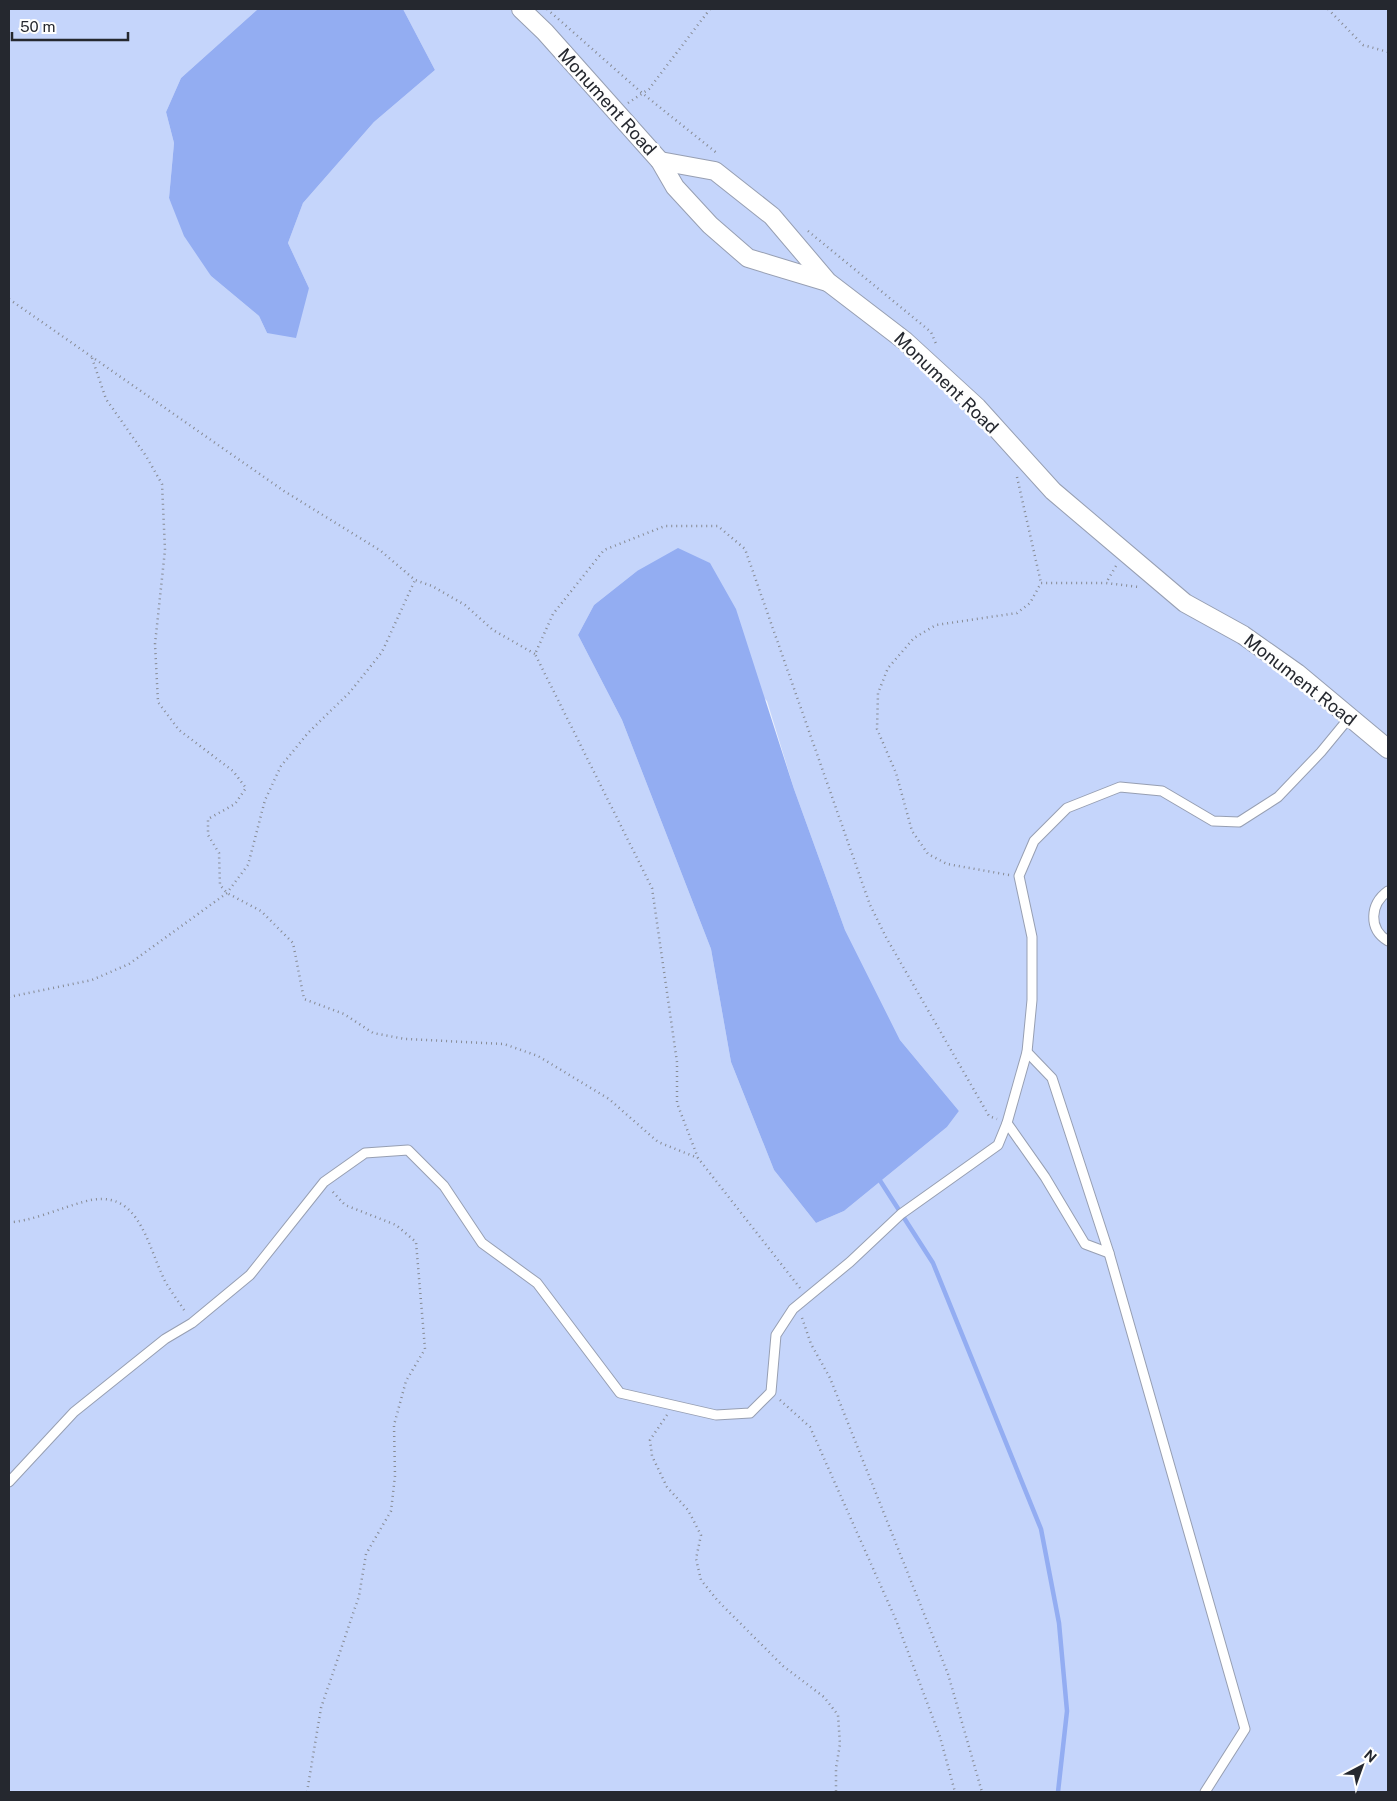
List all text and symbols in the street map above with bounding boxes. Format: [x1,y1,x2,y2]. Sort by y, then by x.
scale bar [12,10,129,42]
text: 50 m [20,18,55,35]
street label: Monument Road [554,44,661,159]
street label: Monument Road [890,328,1003,438]
street label: Monument Road [1240,629,1361,730]
north arrow [1337,1741,1387,1791]
text: N [1361,1747,1380,1766]

